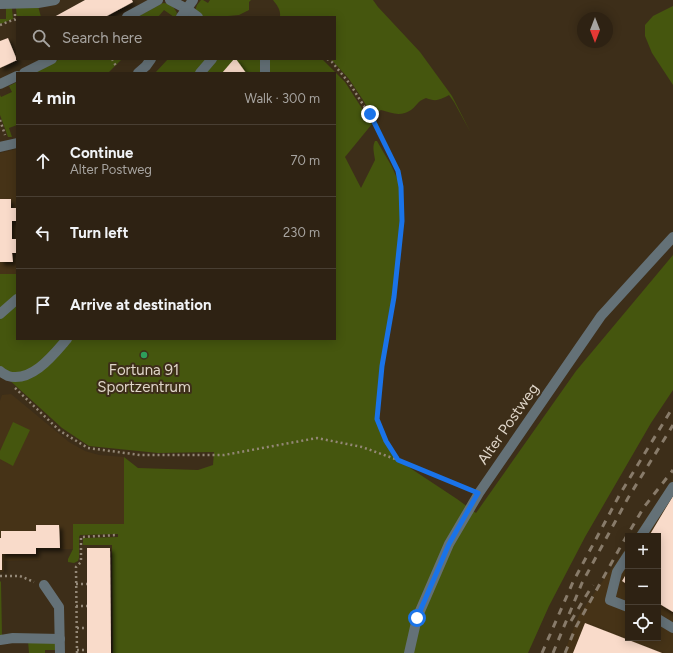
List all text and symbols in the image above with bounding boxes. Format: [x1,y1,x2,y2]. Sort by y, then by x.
north arrow [577,12,613,48]
search box [16,16,336,60]
icon: search [30,27,52,49]
text: Search here [62,29,142,47]
text: 4 min [32,88,76,108]
text: Walk · 300 m [245,91,320,106]
route end [361,105,379,123]
text: Continue [70,144,133,162]
icon: ahead [32,150,54,172]
text: 70 m [290,153,320,168]
text: Alter Postweg [70,162,152,177]
icon: left [32,222,54,244]
text: Turn left [70,224,128,242]
text: 230 m [283,225,320,240]
icon: arrive [32,294,54,316]
text: Arrive at destination [70,296,211,314]
marker: Fortuna 91 Sportzentrum [139,350,149,360]
place label: Fortuna 91 Sportzentrum [97,361,191,396]
street label: Alter Postweg [474,380,542,468]
map controls [625,533,661,641]
button: + [625,533,661,569]
button: − [625,569,661,605]
button: locate [625,605,661,641]
route start [408,609,426,627]

